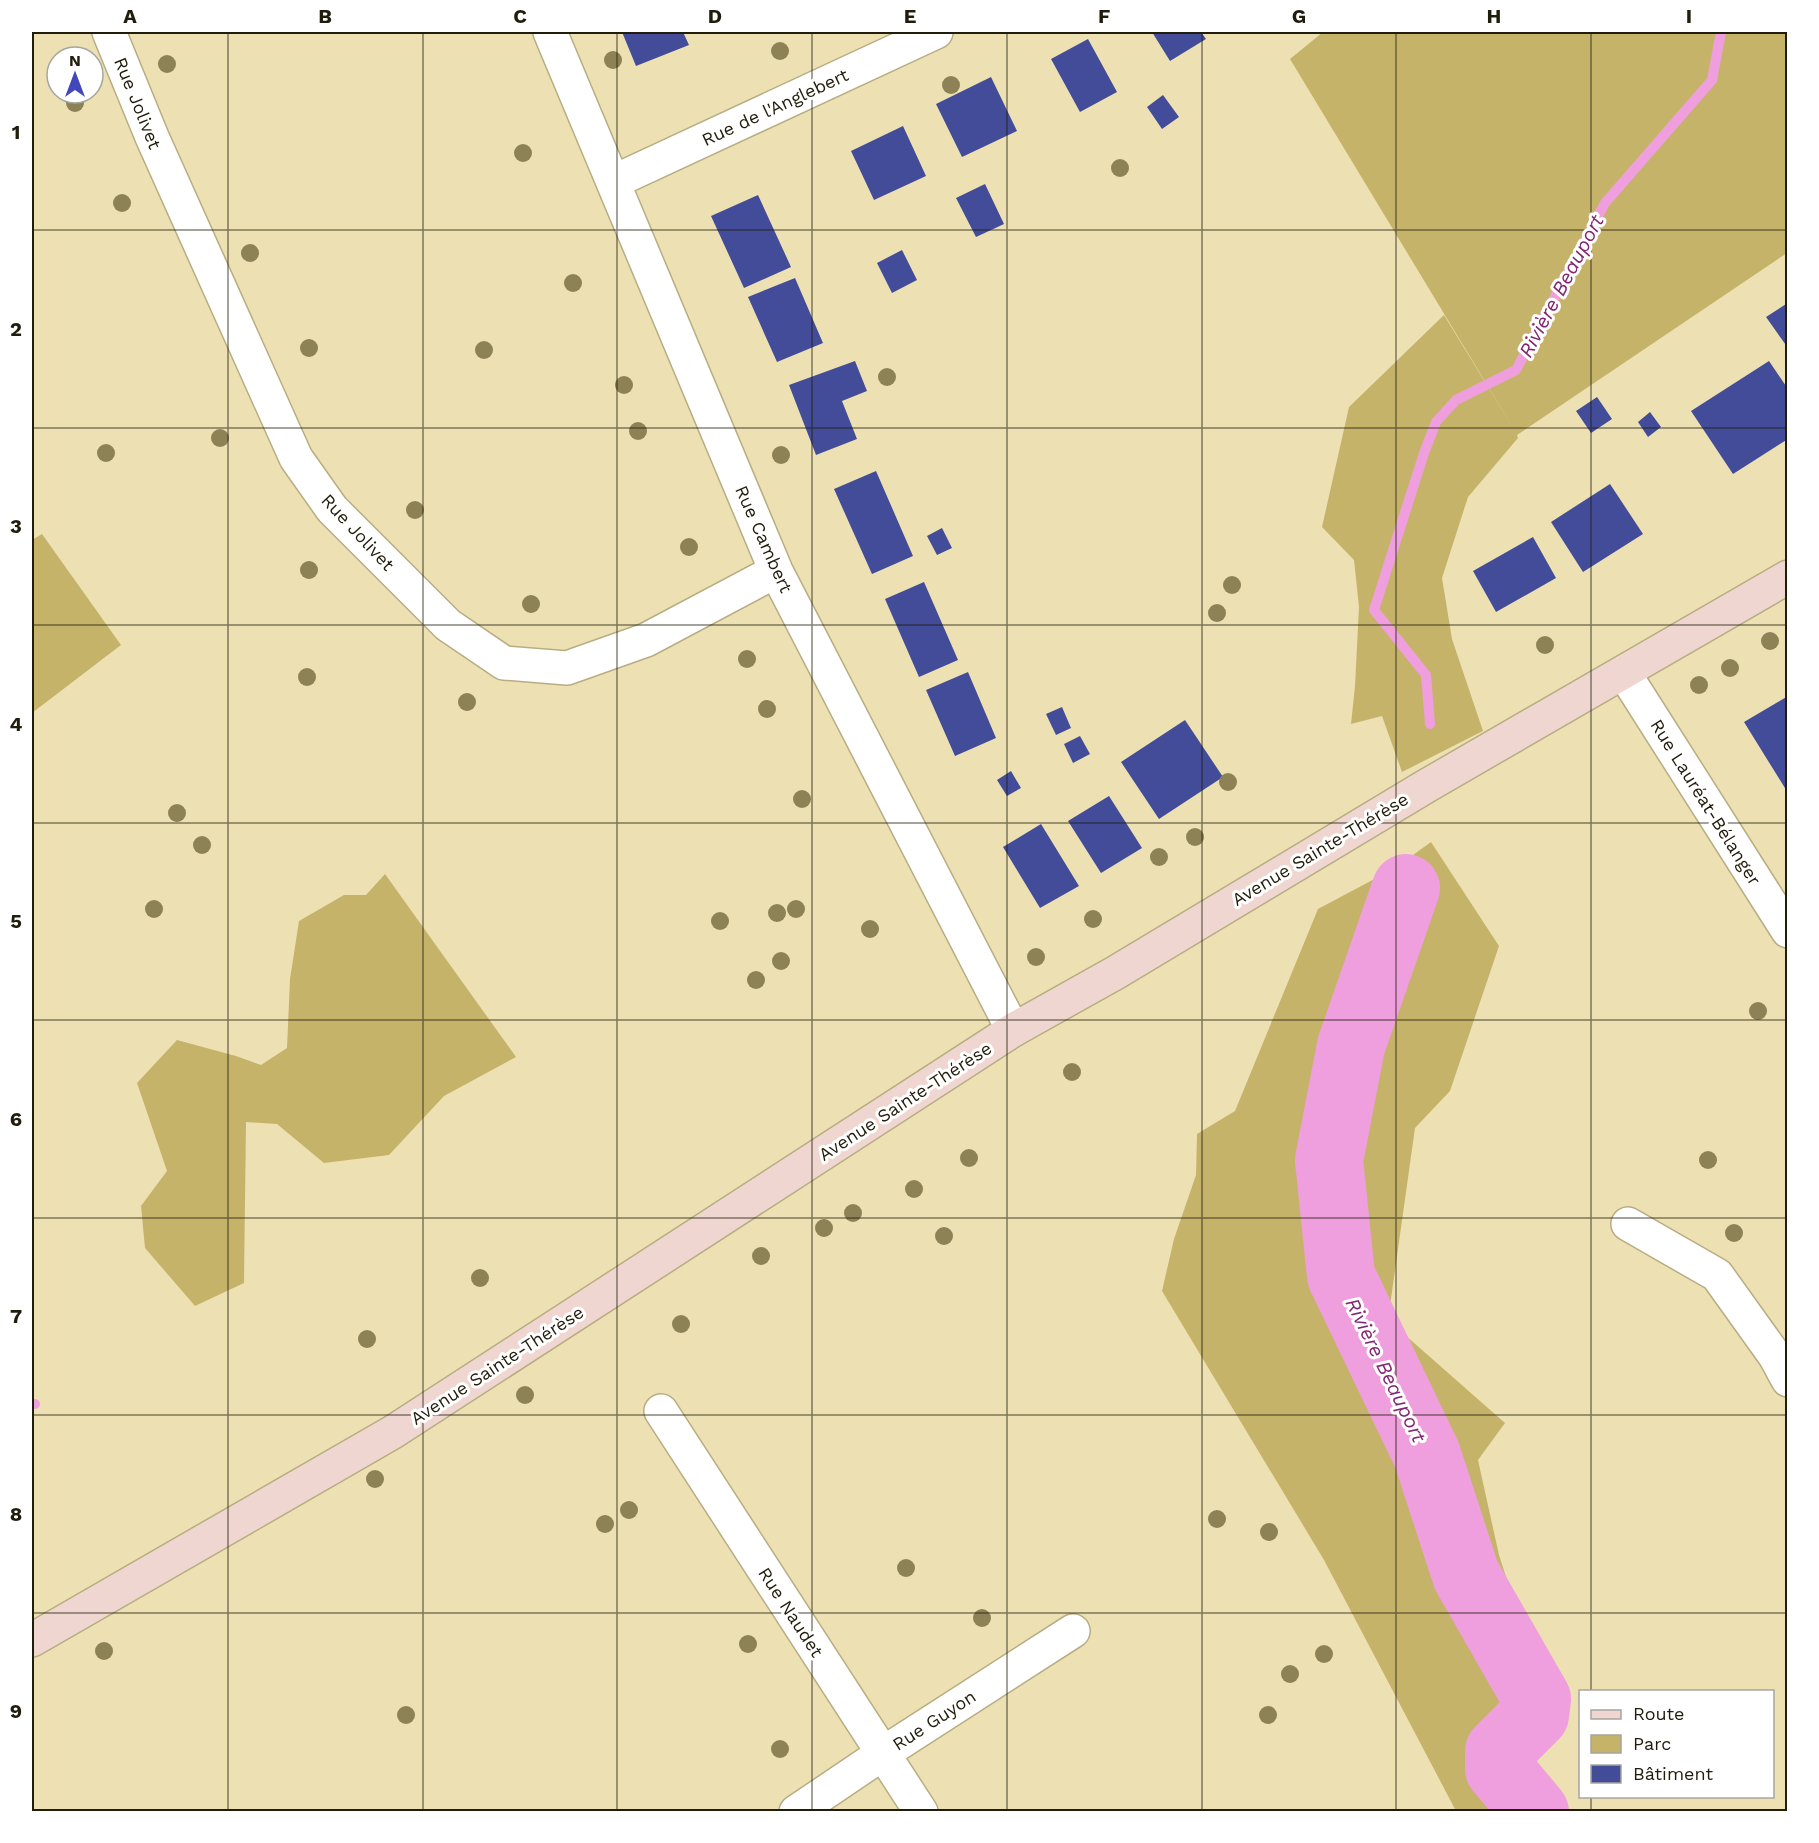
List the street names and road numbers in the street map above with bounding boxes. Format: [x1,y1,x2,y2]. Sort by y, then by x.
street label: Rue Jolivet [110,54,166,152]
street label: Rue de l'Anglebert [698,64,852,150]
street label: Rue Cambert [731,482,797,596]
street label: Rue Jolivet [317,489,399,575]
street label: Rue Lauréat-Bélanger [1646,715,1766,889]
street label: Avenue Sainte-Thérèse [1228,788,1412,910]
street label: Avenue Sainte-Thérèse [815,1037,995,1165]
street label: Avenue Sainte-Thérèse [407,1301,587,1429]
street label: Rue Naudet [754,1563,828,1661]
street label: Rue Guyon [889,1685,979,1755]

